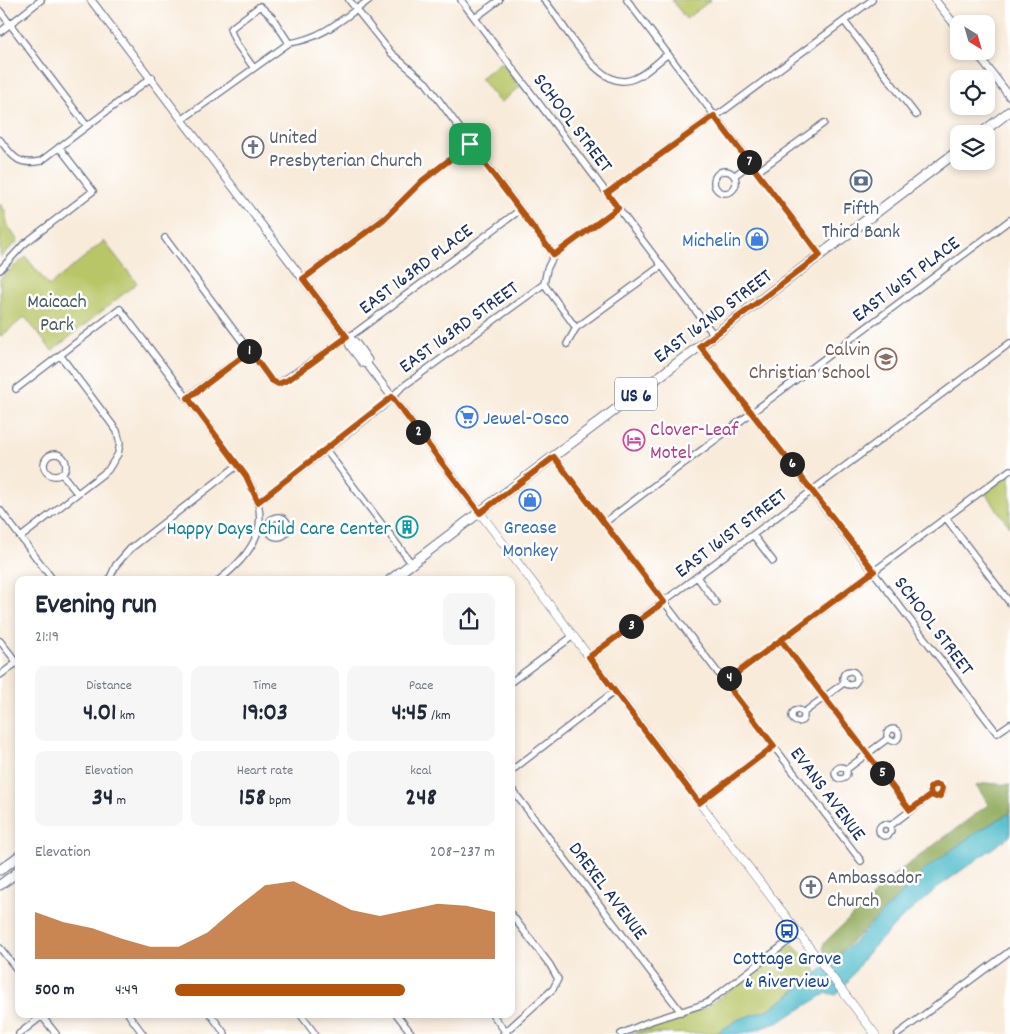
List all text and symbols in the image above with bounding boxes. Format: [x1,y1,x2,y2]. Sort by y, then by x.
north arrow [950,15,995,60]
map controls [950,15,995,170]
street label: SCHOOL STREET [525,69,618,179]
button: locate [950,70,995,115]
pin [449,123,491,165]
place label: United Presbyterian Church [269,125,422,176]
button: layers [950,125,995,170]
icon: arrive [456,130,484,158]
church icon: United Presbyterian Church [241,135,265,159]
pin: 7 [736,150,762,174]
text: 7 [747,152,752,172]
bank icon: Fifth Third Bank [849,169,873,193]
place label: Fifth Third Bank [822,196,900,247]
street label: EAST 163RD PLACE [354,218,480,323]
shop icon: Michelin [745,227,769,251]
place label: Michelin [682,228,741,256]
street label: EAST 161ST PLACE [847,231,967,330]
street label: EAST 162ND STREET [649,264,779,371]
street label: EAST 163RD STREET [394,275,525,381]
park label: Maicach Park [27,289,87,340]
place label: Calvin Christian School [749,337,870,388]
pin: 1 [236,338,262,364]
text: 1 [248,341,251,361]
school or university icon: Calvin Christian School [874,347,898,371]
road number: US 6 [615,378,657,410]
supermarket icon: Jewel-Osco [455,405,479,429]
place label: Jewel-Osco [483,406,569,434]
place label: Clover-Leaf Motel [650,417,739,468]
pin: 2 [406,420,430,444]
text: 2 [415,422,422,442]
hotel icon: Clover-Leaf Motel [622,428,646,452]
pin: 6 [780,452,804,476]
text: 6 [789,454,796,474]
street label: EAST 161ST STREET [670,483,794,586]
shop icon: Grease Monkey [518,488,542,512]
building icon: Happy Days Child Care Center [395,515,419,539]
place label: Grease Monkey [503,515,558,566]
place label: Happy Days Child Care Center [166,516,392,544]
street label: SCHOOL STREET [886,572,979,682]
text: Evening run [35,587,157,627]
button: share [443,593,495,645]
pin: 3 [618,614,644,638]
text: 3 [628,616,635,636]
text: 21:19 [35,626,59,649]
pin: 4 [716,666,742,690]
text: 4 [727,668,732,688]
text: Distance [86,676,132,696]
text: Time [253,676,277,696]
text: Pace [409,676,433,696]
text: 4.01 [83,696,117,732]
text: 19:03 [242,696,288,732]
text: 4:45 [391,696,428,732]
text: km [117,706,135,726]
text: /km [428,706,451,726]
street label: EVANS AVENUE [782,742,871,848]
pin: 5 [870,760,894,786]
text: Elevation [85,761,133,781]
text: Heart rate [237,761,293,781]
text: kcal [410,761,432,781]
text: 5 [879,763,886,783]
text: 34 [92,781,113,817]
text: 158 [239,781,266,817]
text: 248 [405,781,437,817]
text: m [113,791,126,811]
text: bpm [266,791,291,811]
street label: DREXEL AVENUE [560,837,653,947]
text: Elevation [35,841,91,864]
text: 208–237 m [430,841,495,864]
place label: Ambassador Church [827,865,922,916]
church icon: Ambassador Church [799,875,823,899]
bus stop icon: Cottage Grove & Riverview [775,919,799,943]
place label: Cottage Grove & Riverview [733,946,842,997]
text: 500 m [35,979,75,1002]
text: 4:49 [115,979,138,1002]

